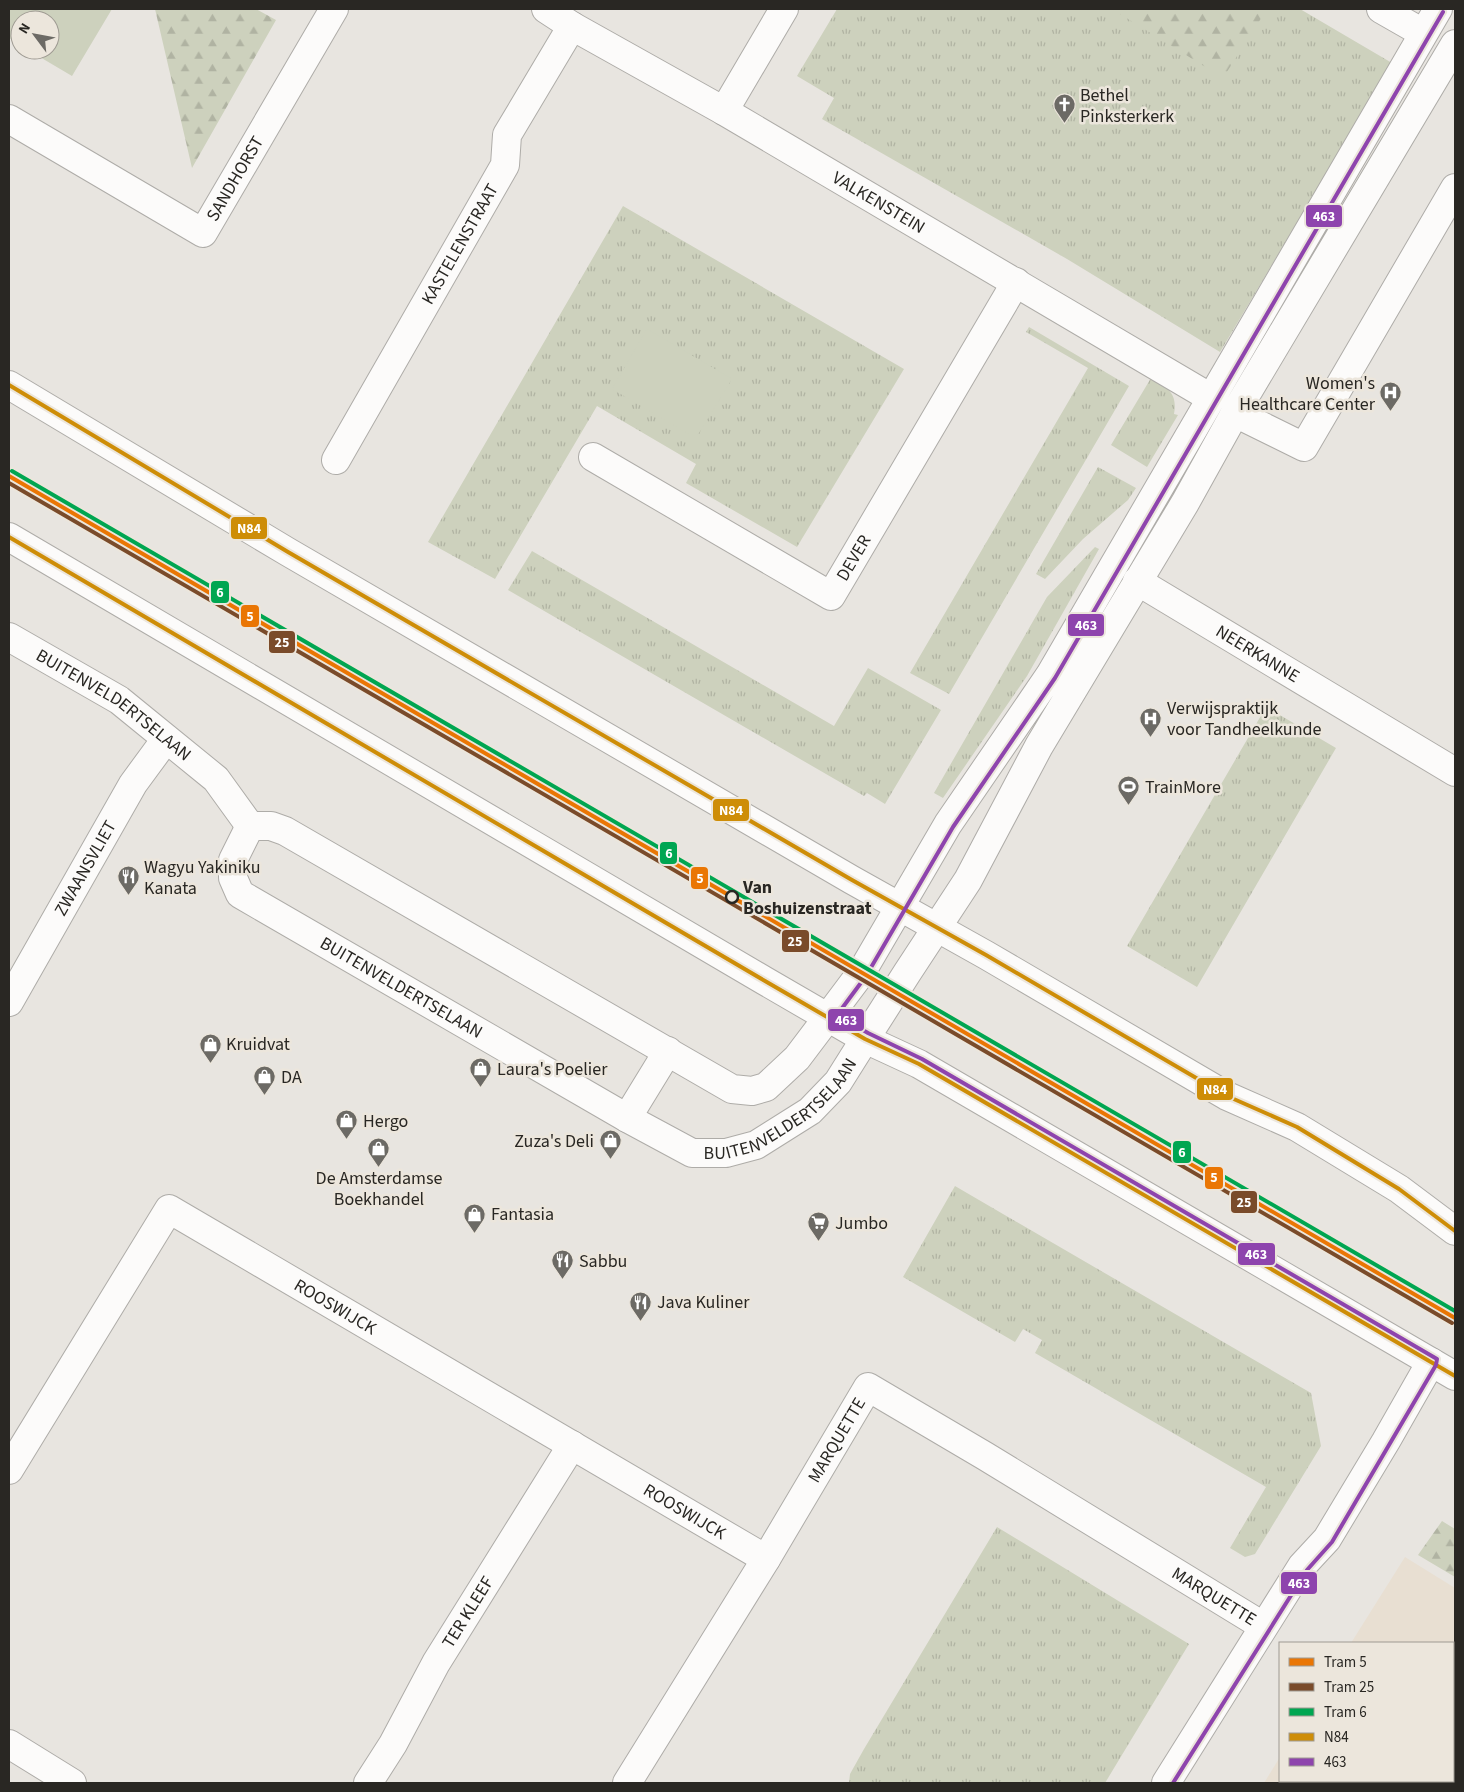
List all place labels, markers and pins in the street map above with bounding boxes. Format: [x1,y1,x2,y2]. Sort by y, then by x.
place label: Bethel Pinksterkerk [1080,83,1174,129]
church icon: Bethel Pinksterkerk [1052,93,1076,124]
place label: Women's Healthcare Center [1239,371,1376,417]
hospital icon: Women's Healthcare Center [1379,381,1403,412]
place label: Verwijspraktijk voor Tandheelkunde [1167,696,1321,742]
hospital icon: Verwijspraktijk voor Tandheelkunde [1139,706,1163,737]
sports icon: TrainMore [1117,775,1141,806]
place label: TrainMore [1145,775,1221,800]
place label: Wagyu Yakiniku Kanata [144,855,261,901]
restaurant icon: Wagyu Yakiniku Kanata [116,865,140,896]
place label: Van Boshuizenstraat [742,875,872,921]
marker: Van Boshuizenstraat [725,890,739,904]
shop icon: Kruidvat [198,1032,222,1063]
place label: Kruidvat [226,1032,290,1057]
shop icon: Laura's Poelier [469,1057,493,1088]
place label: Laura's Poelier [497,1057,608,1082]
shop icon: DA [253,1065,277,1096]
place label: DA [281,1065,302,1090]
shop icon: Hergo [335,1109,359,1140]
place label: Hergo [363,1109,408,1134]
place label: Zuza's Deli [514,1129,594,1154]
shop icon: Zuza's Deli [598,1129,622,1160]
shop icon: De Amsterdamse Boekhandel [367,1136,391,1167]
place label: De Amsterdamse Boekhandel [316,1166,442,1212]
shop icon: Fantasia [463,1202,487,1233]
place label: Fantasia [491,1202,554,1227]
supermarket icon: Jumbo [807,1211,831,1242]
place label: Jumbo [835,1211,888,1236]
restaurant icon: Sabbu [551,1249,575,1280]
place label: Sabbu [579,1249,627,1274]
restaurant icon: Java Kuliner [629,1290,653,1321]
place label: Java Kuliner [657,1290,750,1315]

